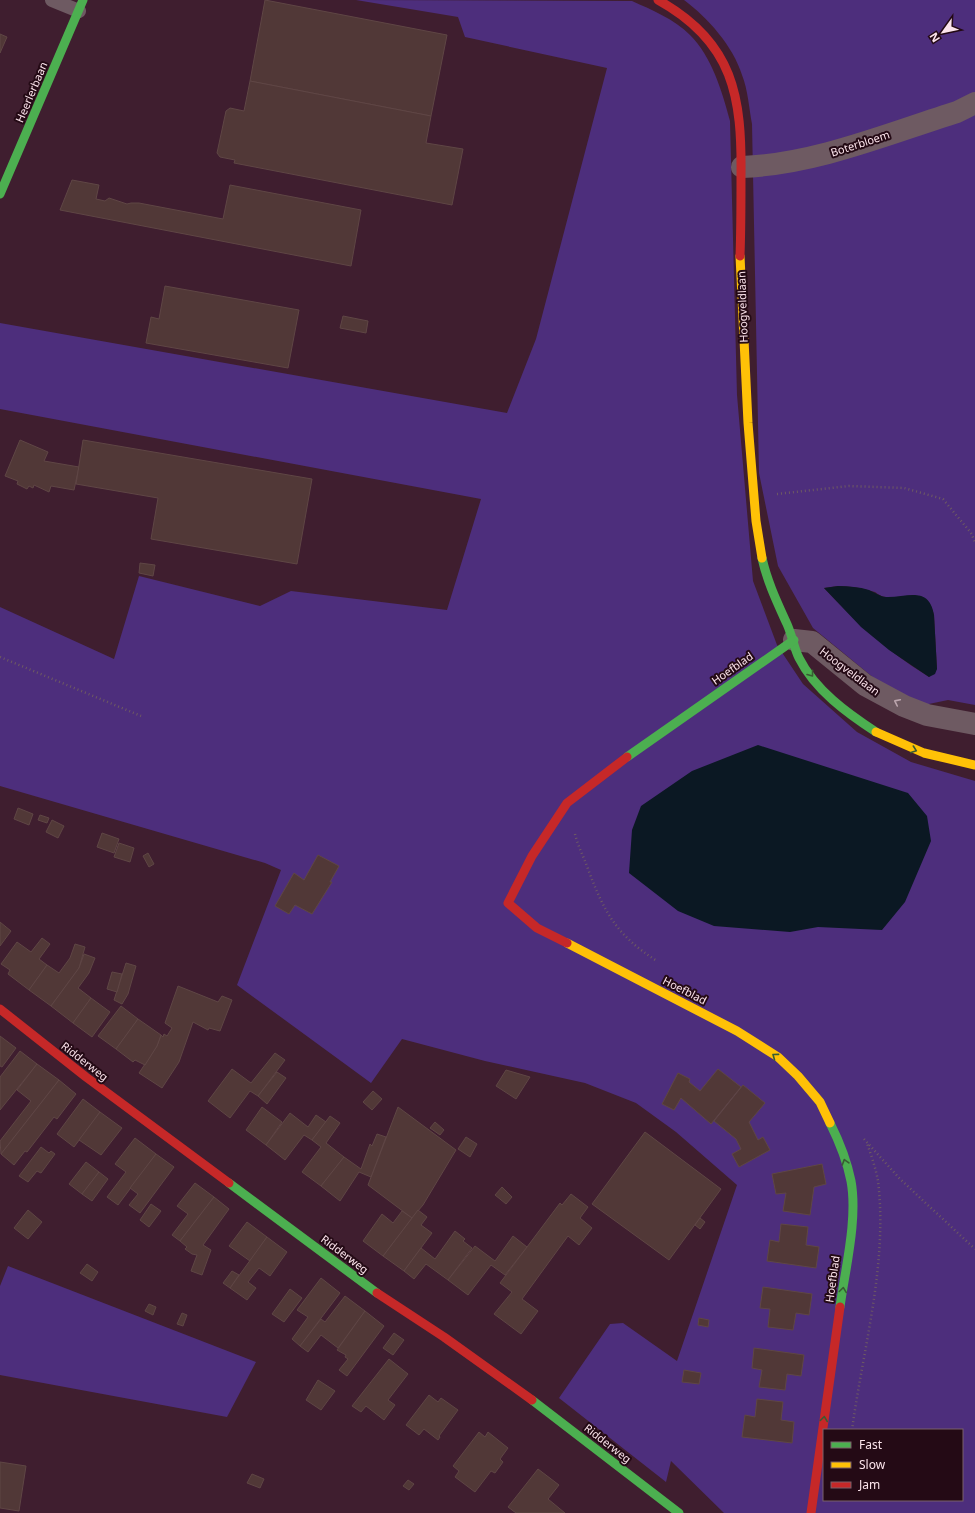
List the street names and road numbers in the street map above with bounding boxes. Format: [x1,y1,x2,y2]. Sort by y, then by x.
street label: Heerlerbaan [11,59,51,125]
street label: Boterbloem [829,126,891,160]
street label: Hoogveldlaan [733,271,751,343]
street label: Hoogveldlaan [817,643,883,699]
street label: Hoefblad [708,648,756,688]
street label: Hoefblad [661,973,709,1007]
street label: Ridderweg [58,1038,112,1084]
street label: Ridderweg [318,1231,372,1277]
street label: Hoefblad [821,1255,843,1303]
street label: Ridderweg [581,1420,635,1466]

